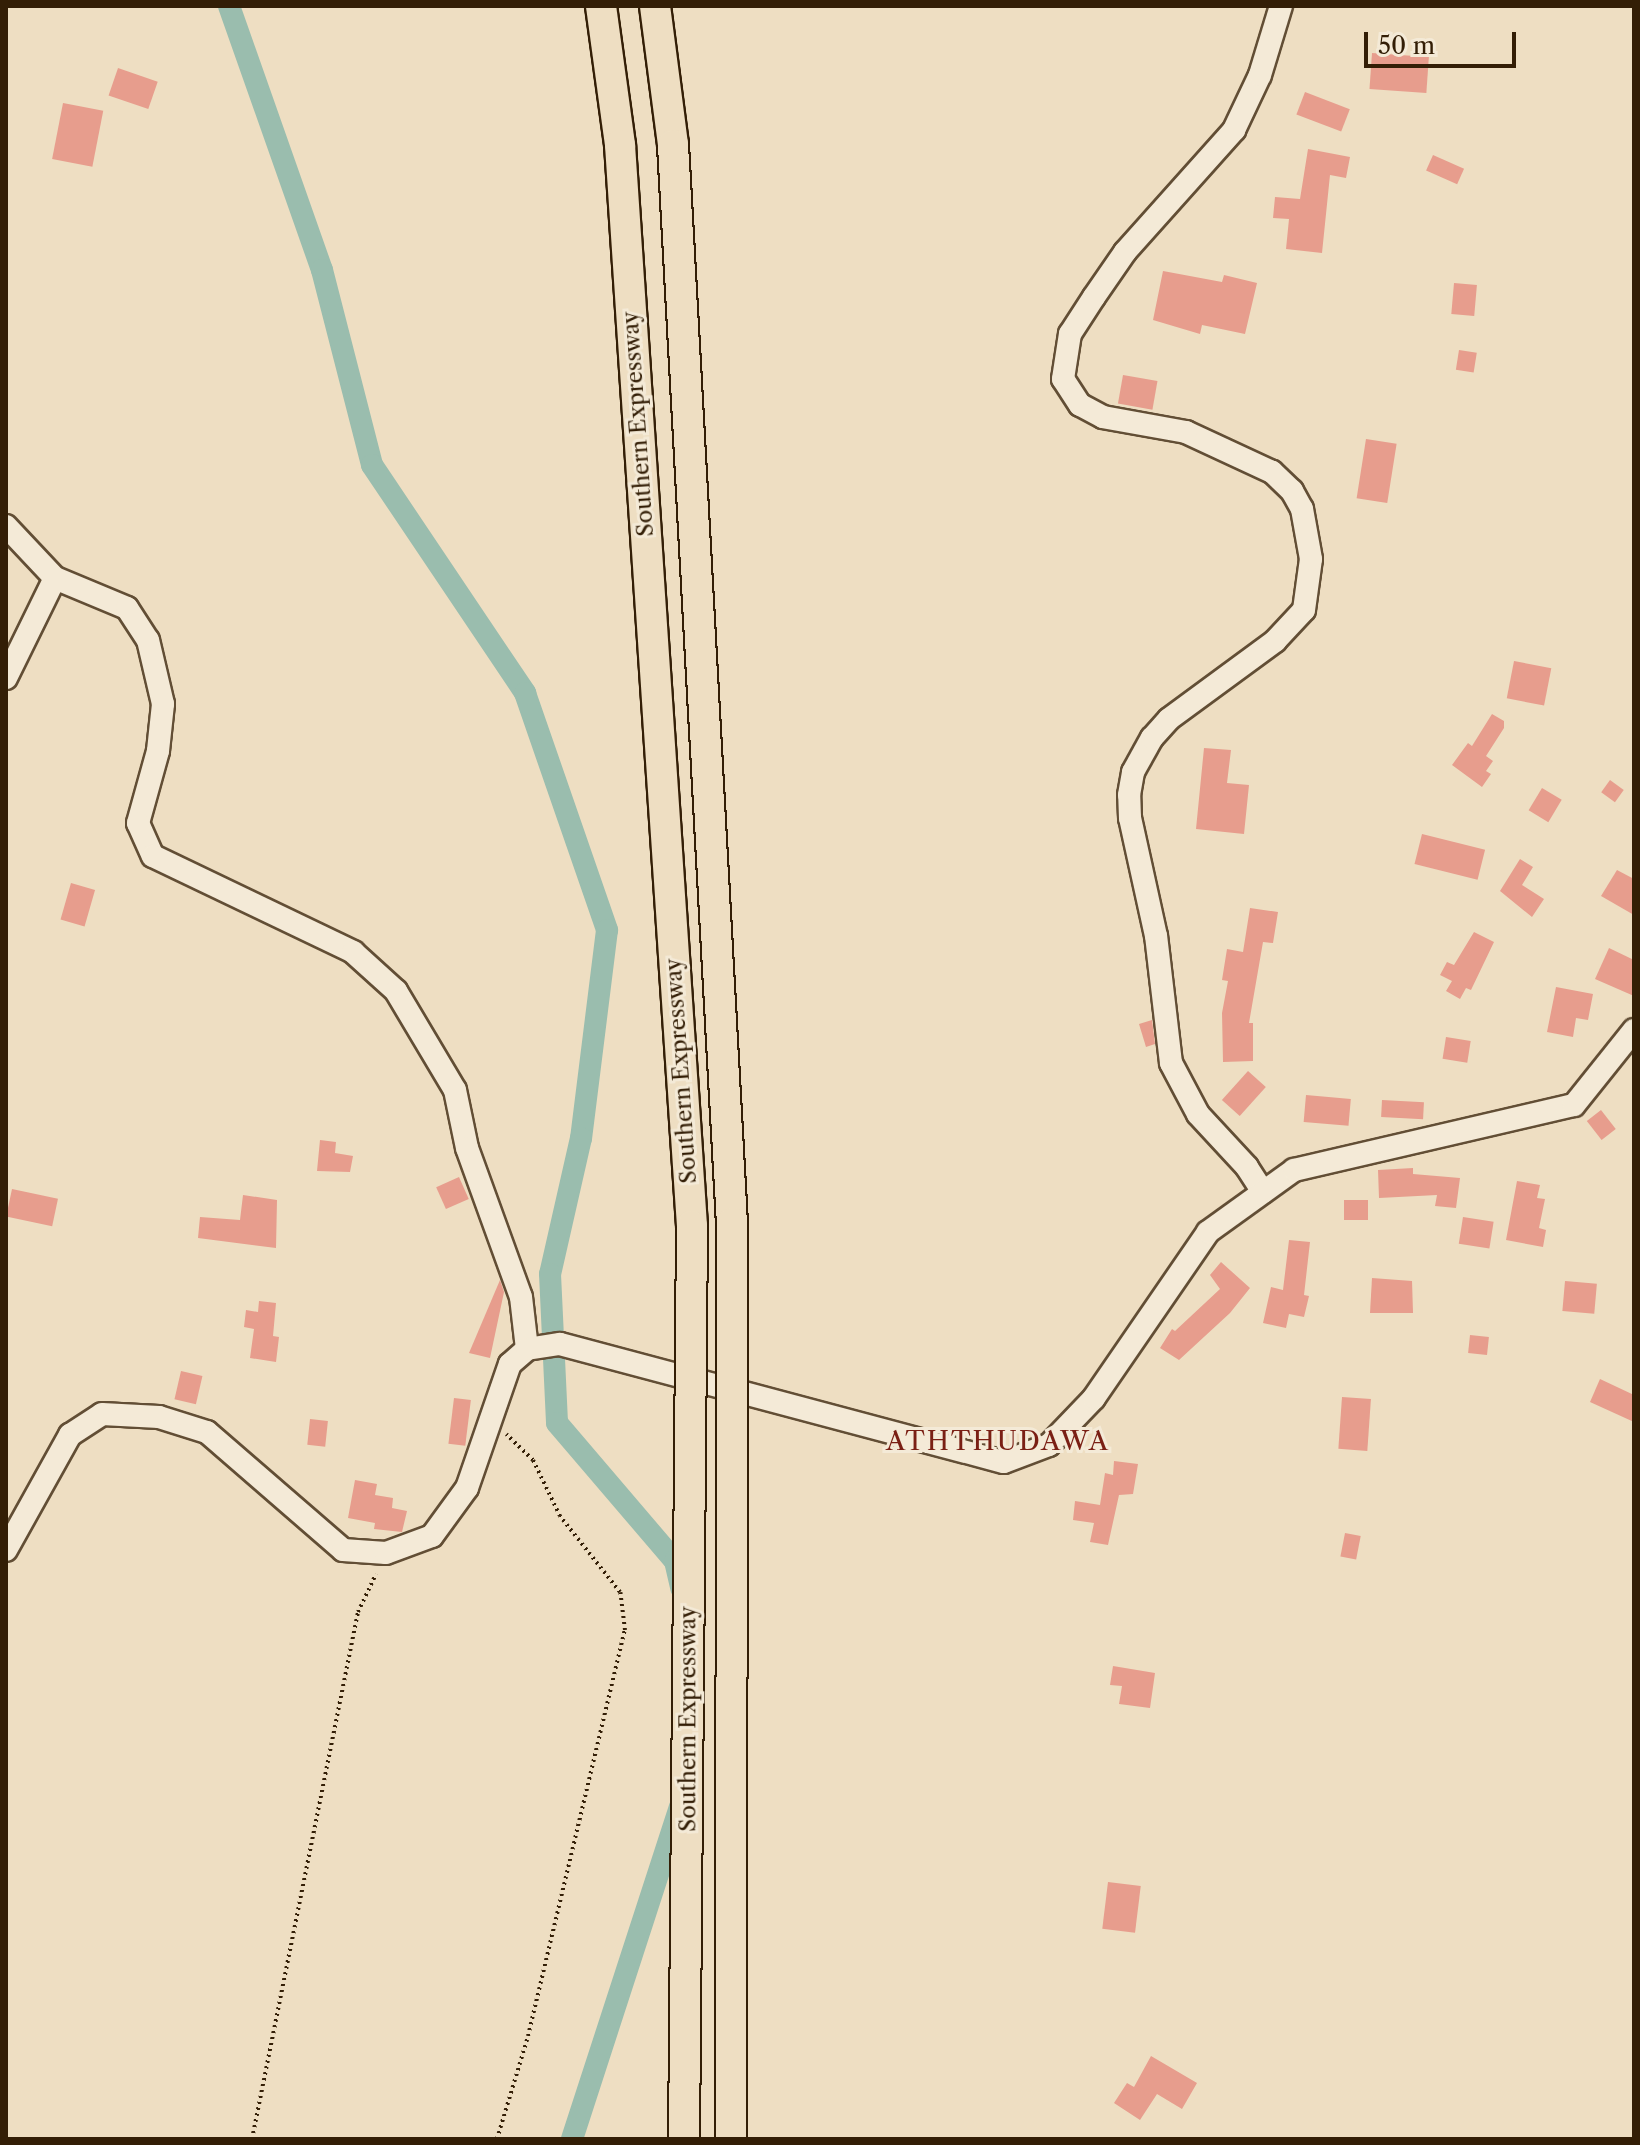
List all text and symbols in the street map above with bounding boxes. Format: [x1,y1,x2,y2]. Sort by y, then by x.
scale bar [1368,16,1520,66]
text: 50 m [1378,31,1435,60]
street label: Southern Expressway [617,310,659,538]
street label: Southern Expressway [660,957,702,1185]
district label: ATHTHUDAWA [886,1426,1110,1458]
street label: Southern Expressway [675,1606,701,1832]

